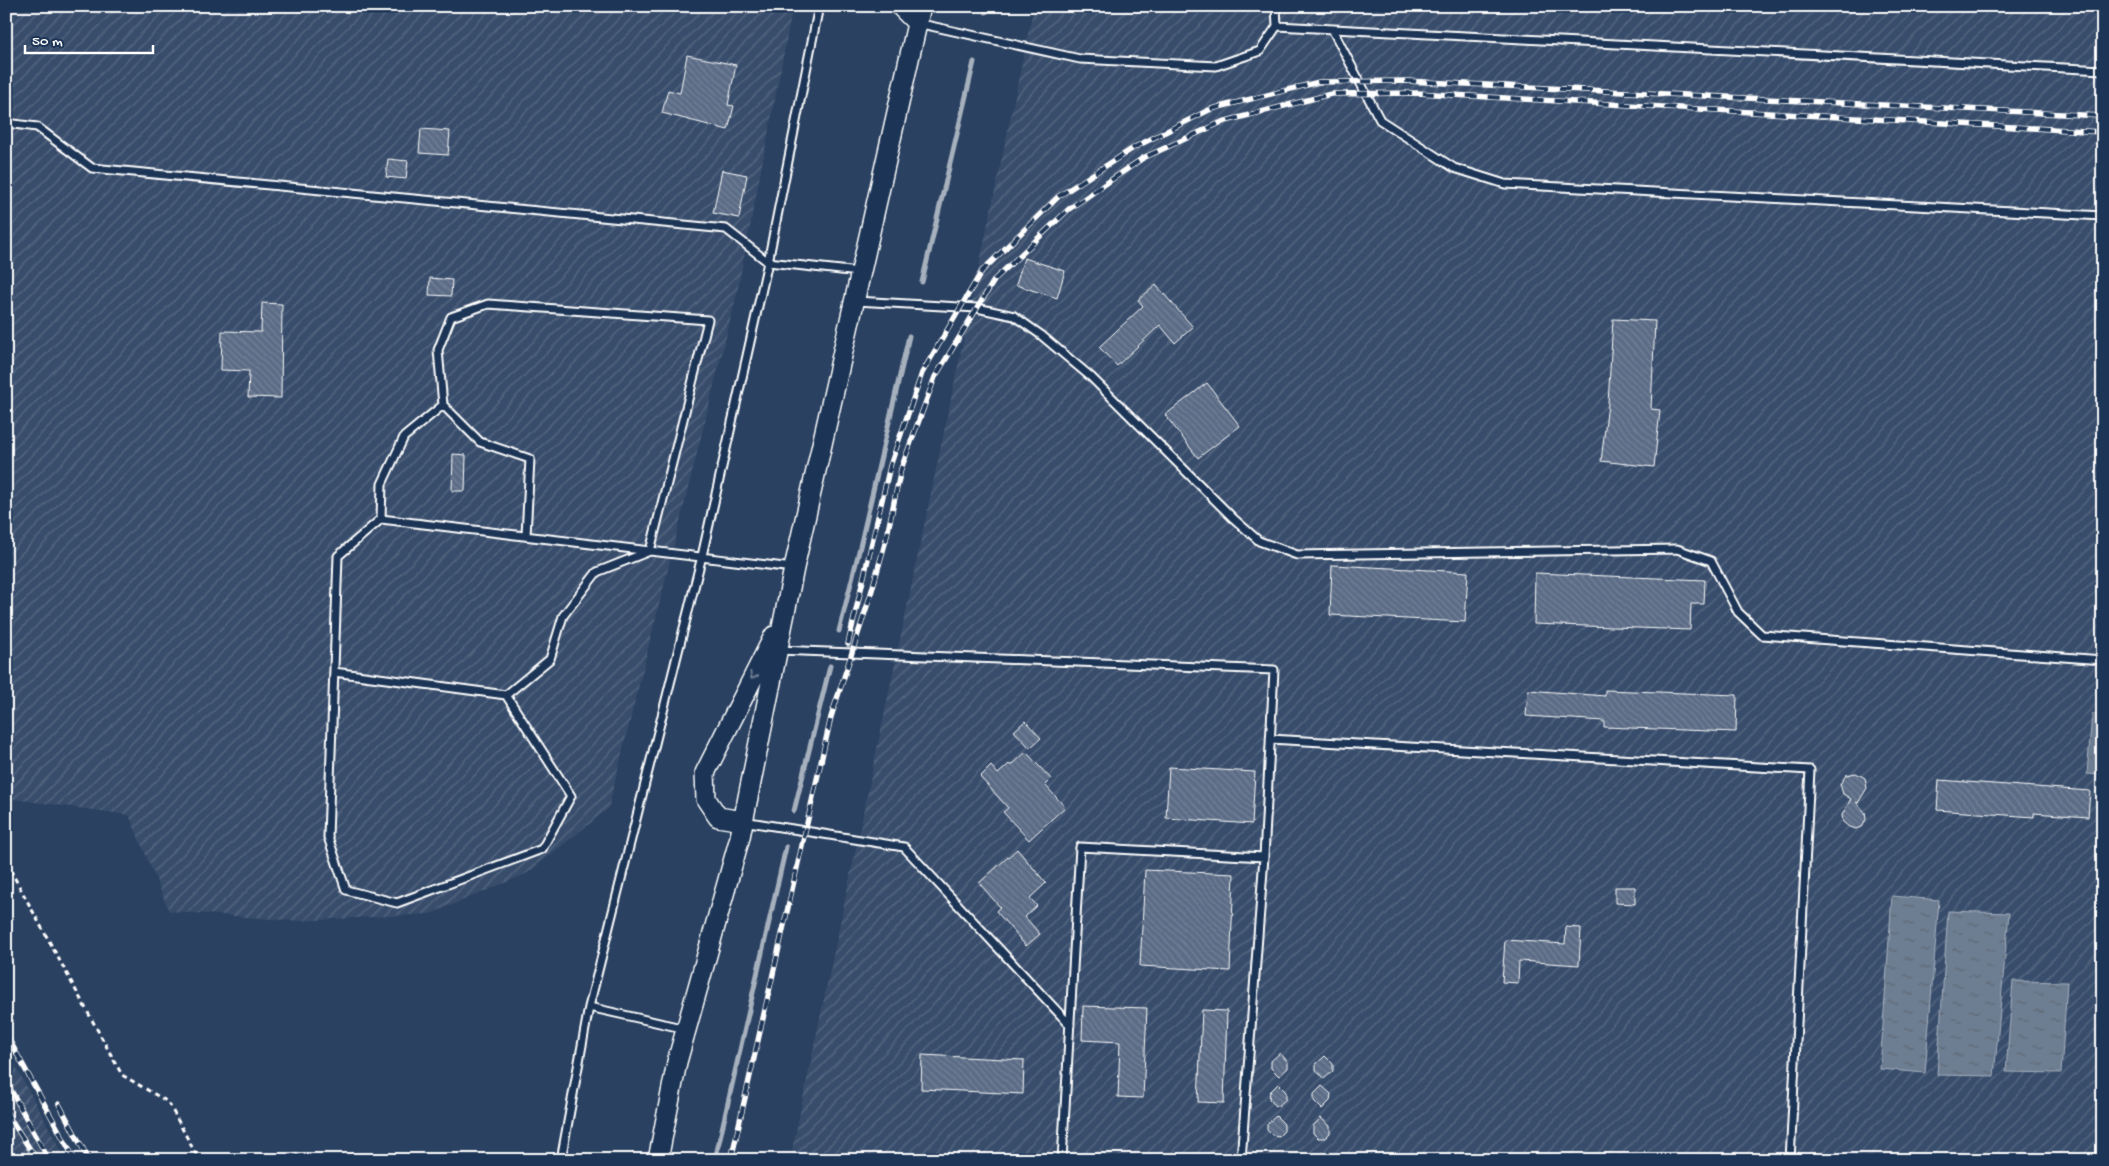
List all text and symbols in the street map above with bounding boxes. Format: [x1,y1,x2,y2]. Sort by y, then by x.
scale bar [25,22,152,54]
text: 50 m [32,33,63,51]
one-way arrow [749,671,759,680]

